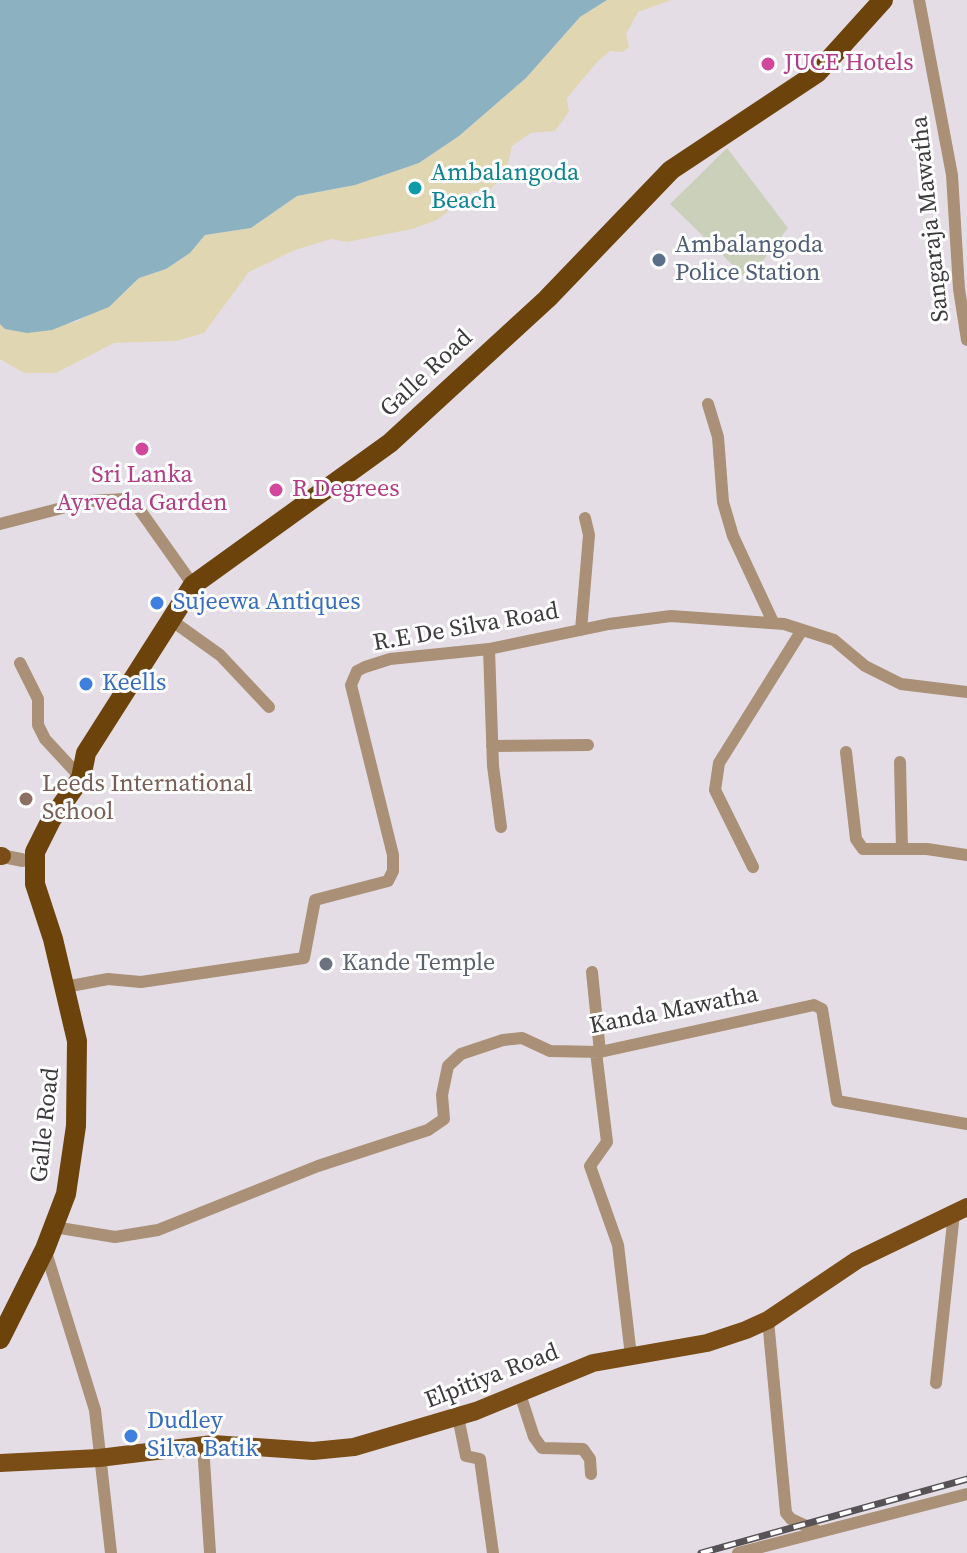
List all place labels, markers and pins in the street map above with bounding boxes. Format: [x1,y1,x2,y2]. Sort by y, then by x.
place label: JUCE Hotels [784,50,914,78]
marker: JUCE Hotels [759,55,777,73]
place label: Ambalangoda Beach [431,160,579,216]
marker: Ambalangoda Beach [406,179,424,197]
place label: Ambalangoda Police Station [675,232,823,288]
marker: Ambalangoda Police Station [650,251,668,269]
marker: Sri Lanka Ayrveda Garden [133,440,151,458]
place label: Sri Lanka Ayrveda Garden [56,462,228,518]
place label: R Degrees [292,476,400,504]
marker: R Degrees [267,481,285,499]
place label: Sujeewa Antiques [173,589,361,617]
marker: Sujeewa Antiques [148,594,166,612]
place label: Keells [102,670,166,698]
marker: Keells [77,675,95,693]
place label: Leeds International School [42,771,253,827]
marker: Leeds International School [17,790,35,808]
place label: Kande Temple [342,950,495,978]
marker: Kande Temple [317,955,335,973]
place label: Dudley Silva Batik [147,1408,258,1464]
marker: Dudley Silva Batik [122,1427,140,1445]

